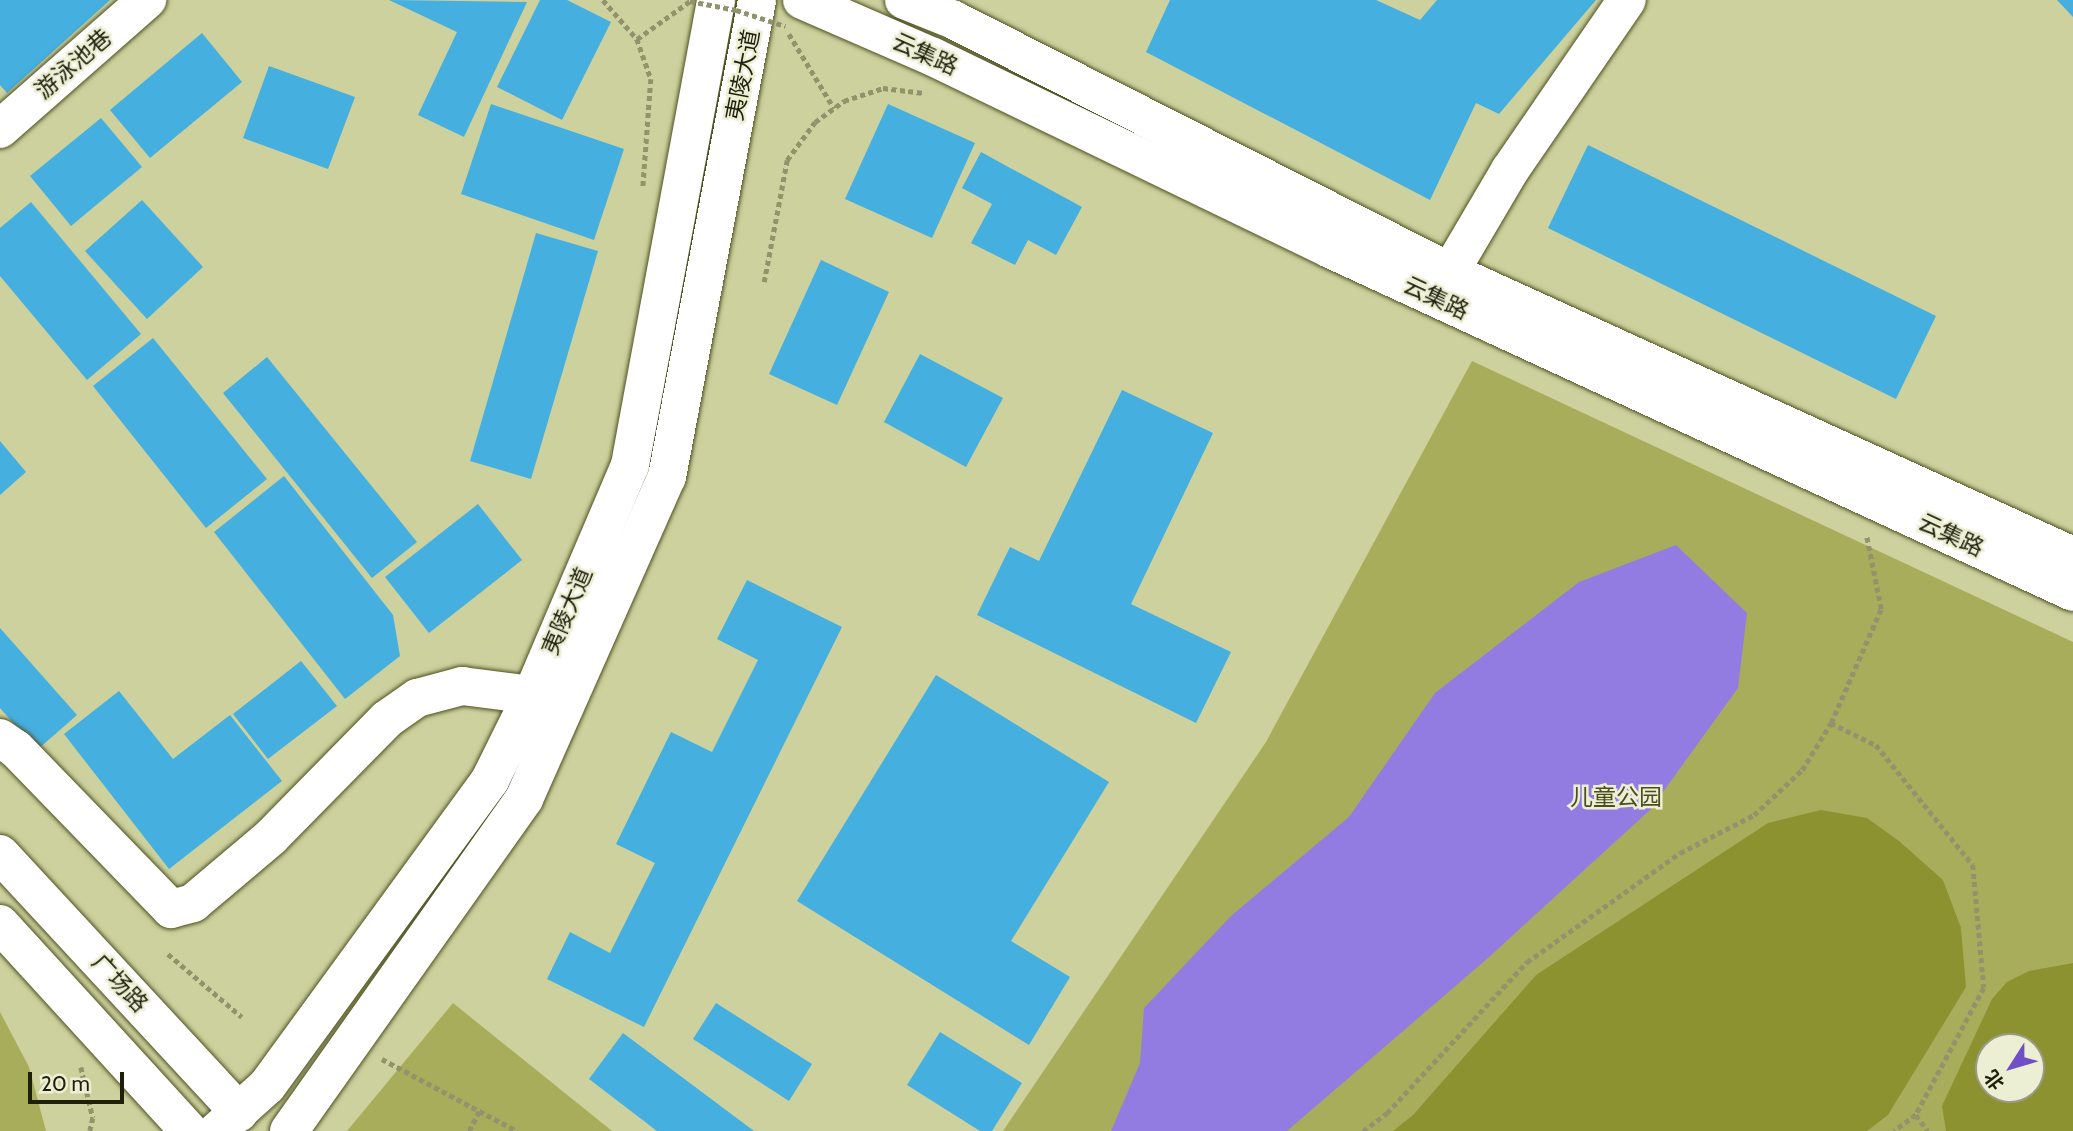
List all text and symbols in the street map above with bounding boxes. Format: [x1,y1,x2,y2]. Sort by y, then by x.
street label: 游泳池巷 [29,23,117,105]
street label: 夷陵大道 [721,27,765,123]
street label: 云集路 [888,27,962,81]
street label: 云集路 [1399,271,1473,325]
street label: 云集路 [1914,508,1988,562]
street label: 夷陵大道 [536,563,598,659]
park label: 儿童公园 [1570,783,1662,811]
street label: 广场路 [86,948,154,1018]
north arrow [1975,1033,2045,1103]
scale bar [32,1058,128,1102]
text: 北 [1980,1065,2009,1094]
text: 20 m [41,1071,90,1096]

